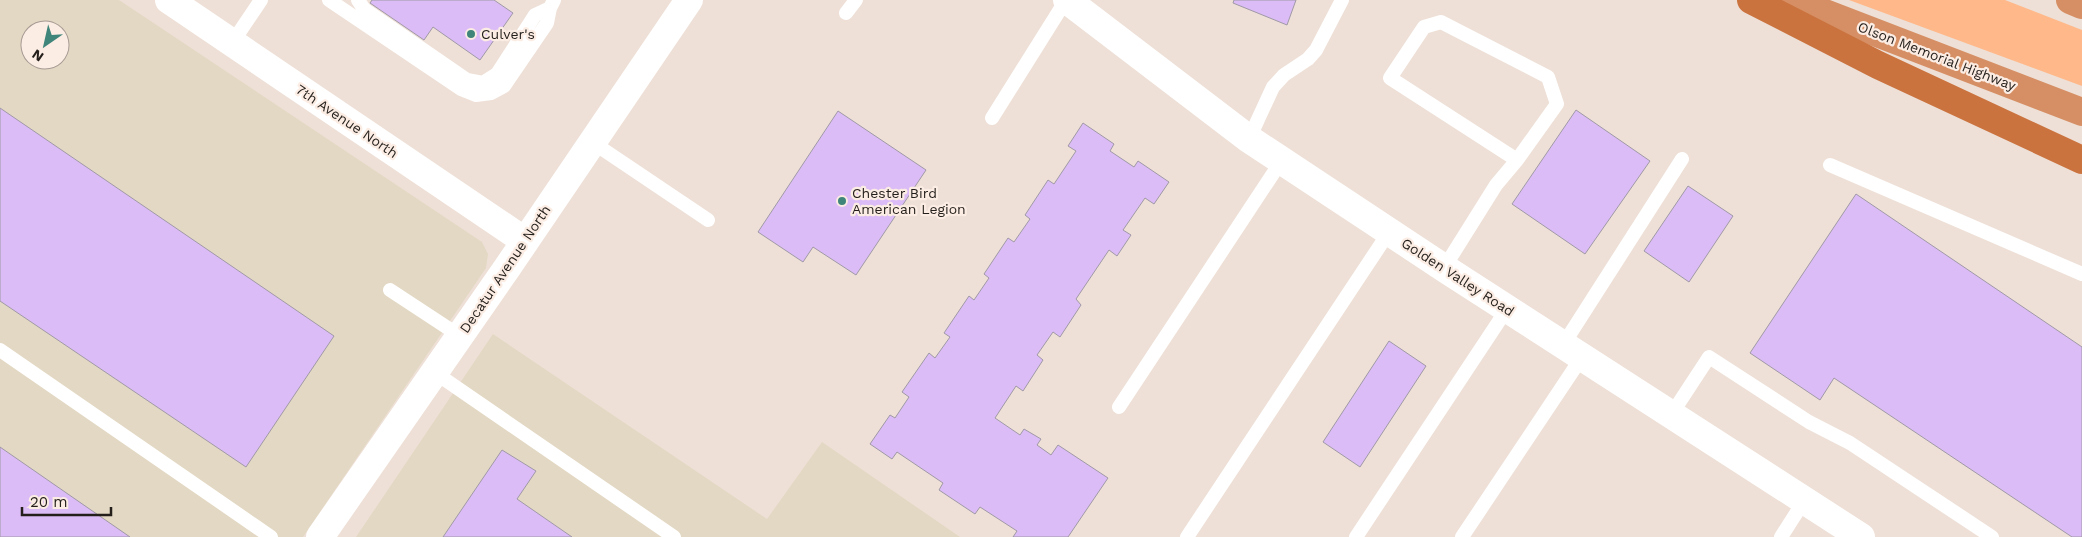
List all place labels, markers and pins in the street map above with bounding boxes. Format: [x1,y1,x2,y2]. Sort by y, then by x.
place label: Culver's [481,26,535,42]
marker: Culver's [465,28,477,40]
place label: Chester Bird American Legion [852,185,966,217]
marker: Chester Bird American Legion [836,195,848,207]

